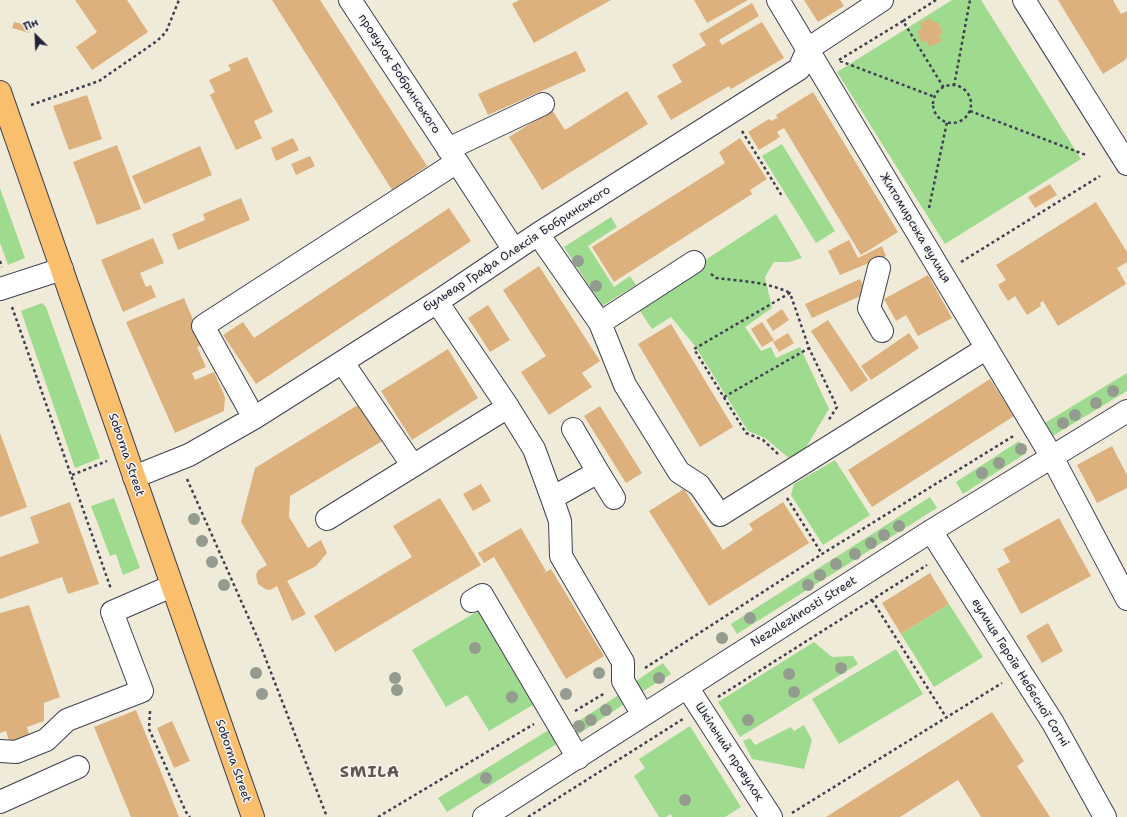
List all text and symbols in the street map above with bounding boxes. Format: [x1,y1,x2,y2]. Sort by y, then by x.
street label: провулок Бобринського [355,11,443,137]
text: Пн [21,15,41,34]
north arrow [16,16,56,56]
street label: Житомирська вулиця [876,170,954,286]
street label: бульвар Графа Олексія Бобринського [421,183,613,315]
street label: Soborna Street [105,411,147,499]
street label: Nezalezhnosti Street [748,574,860,650]
street label: вулиця Героїв Небесної Сотні [968,596,1072,750]
street label: Шкільний провулок [692,700,766,804]
street label: Soborna Street [212,717,254,805]
district label: SMILA [340,763,400,783]

